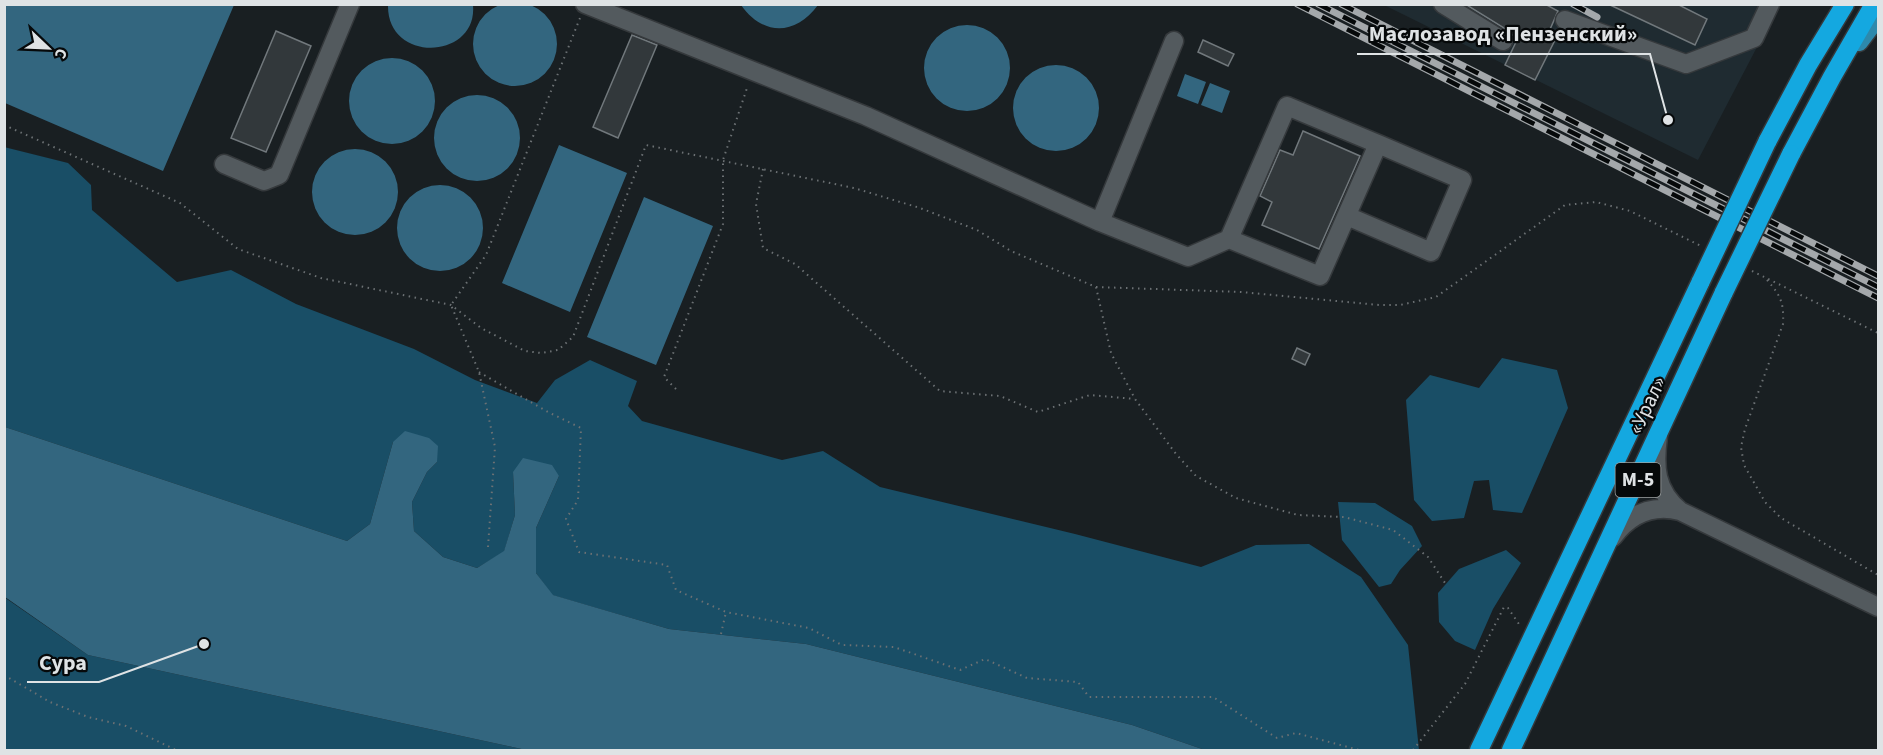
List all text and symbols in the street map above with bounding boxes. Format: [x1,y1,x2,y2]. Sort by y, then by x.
callout: Маслозавод «Пензенский» [1357,14,1650,54]
north arrow [18,18,78,78]
text: Маслозавод «Пензенский» [1369,18,1637,50]
text: С [49,45,73,62]
street label: «Урал» [1621,371,1673,439]
road number: М-5 [1616,463,1660,497]
callout: Сура [27,642,99,682]
text: Сура [39,647,87,679]

